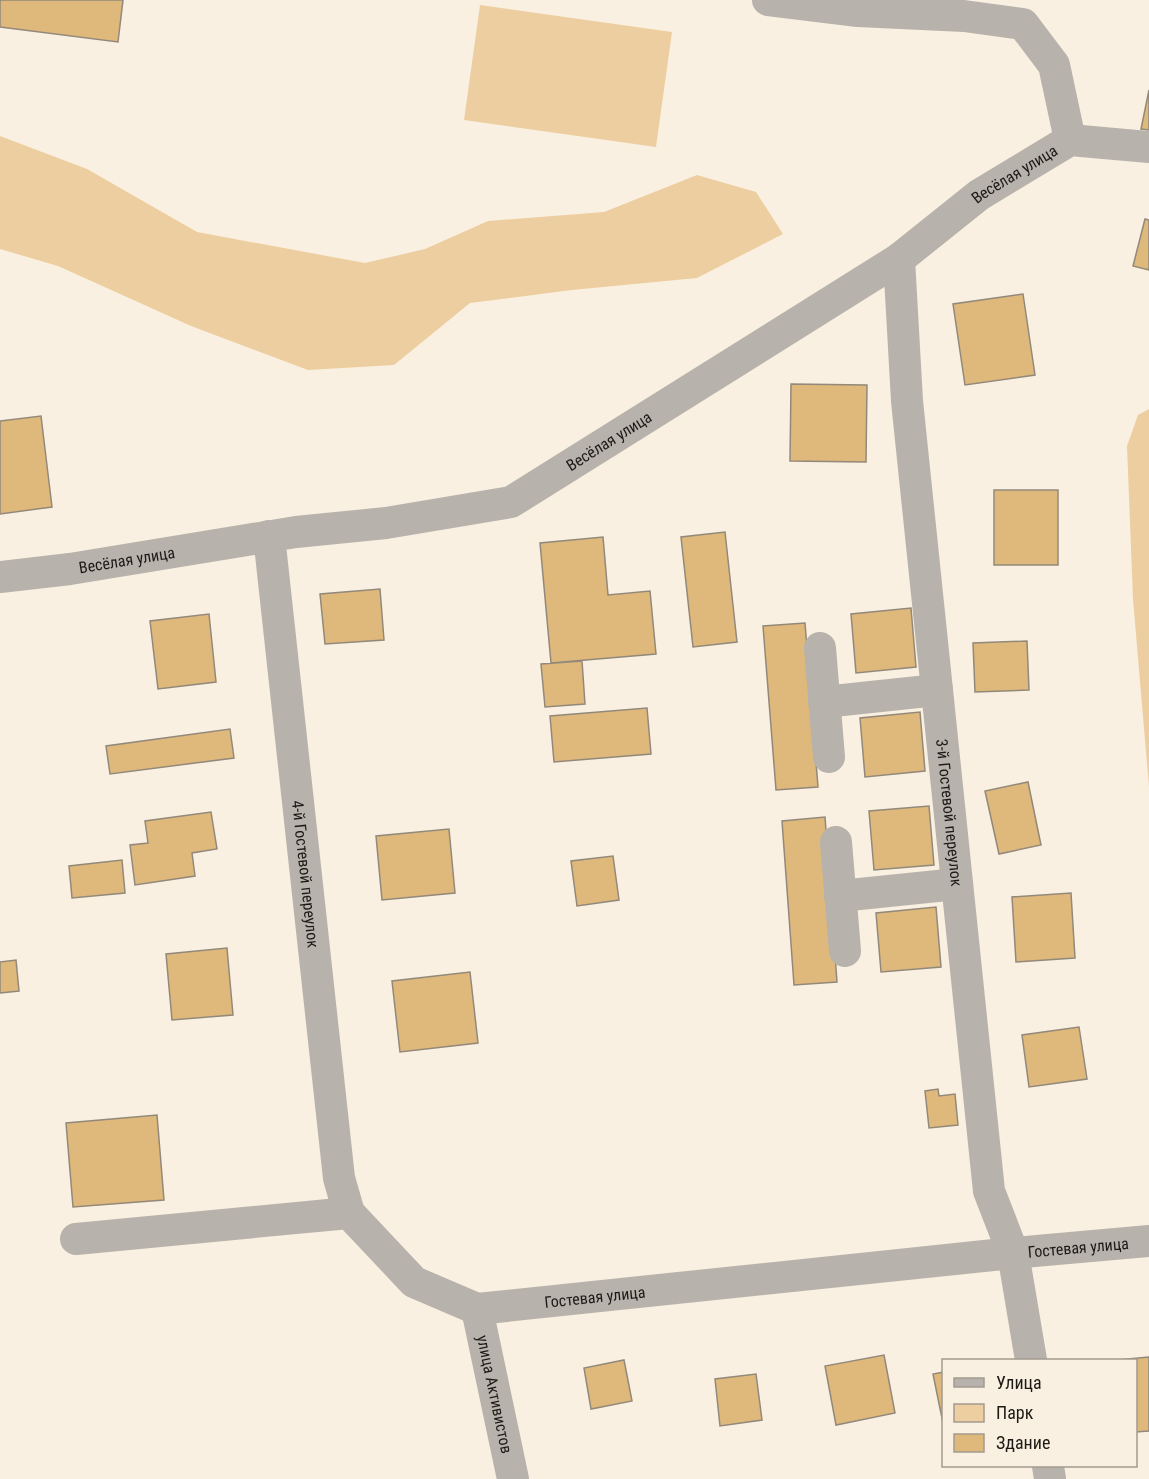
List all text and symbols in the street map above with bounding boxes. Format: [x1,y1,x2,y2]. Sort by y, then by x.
street label: Весёлая улица [968,141,1061,207]
street label: Весёлая улица [563,407,655,475]
street label: Весёлая улица [77,543,176,577]
street label: 3-й Гостевой переулок [932,738,966,888]
street label: 4-й Гостевой переулок [288,799,323,949]
street label: Гостевая улица [1027,1234,1130,1262]
street label: Гостевая улица [543,1282,646,1312]
street label: улица Активистов [473,1333,516,1455]
legend [942,1359,1137,1467]
text: Улица [996,1372,1042,1393]
text: Парк [996,1402,1034,1423]
text: Здание [996,1432,1050,1453]

